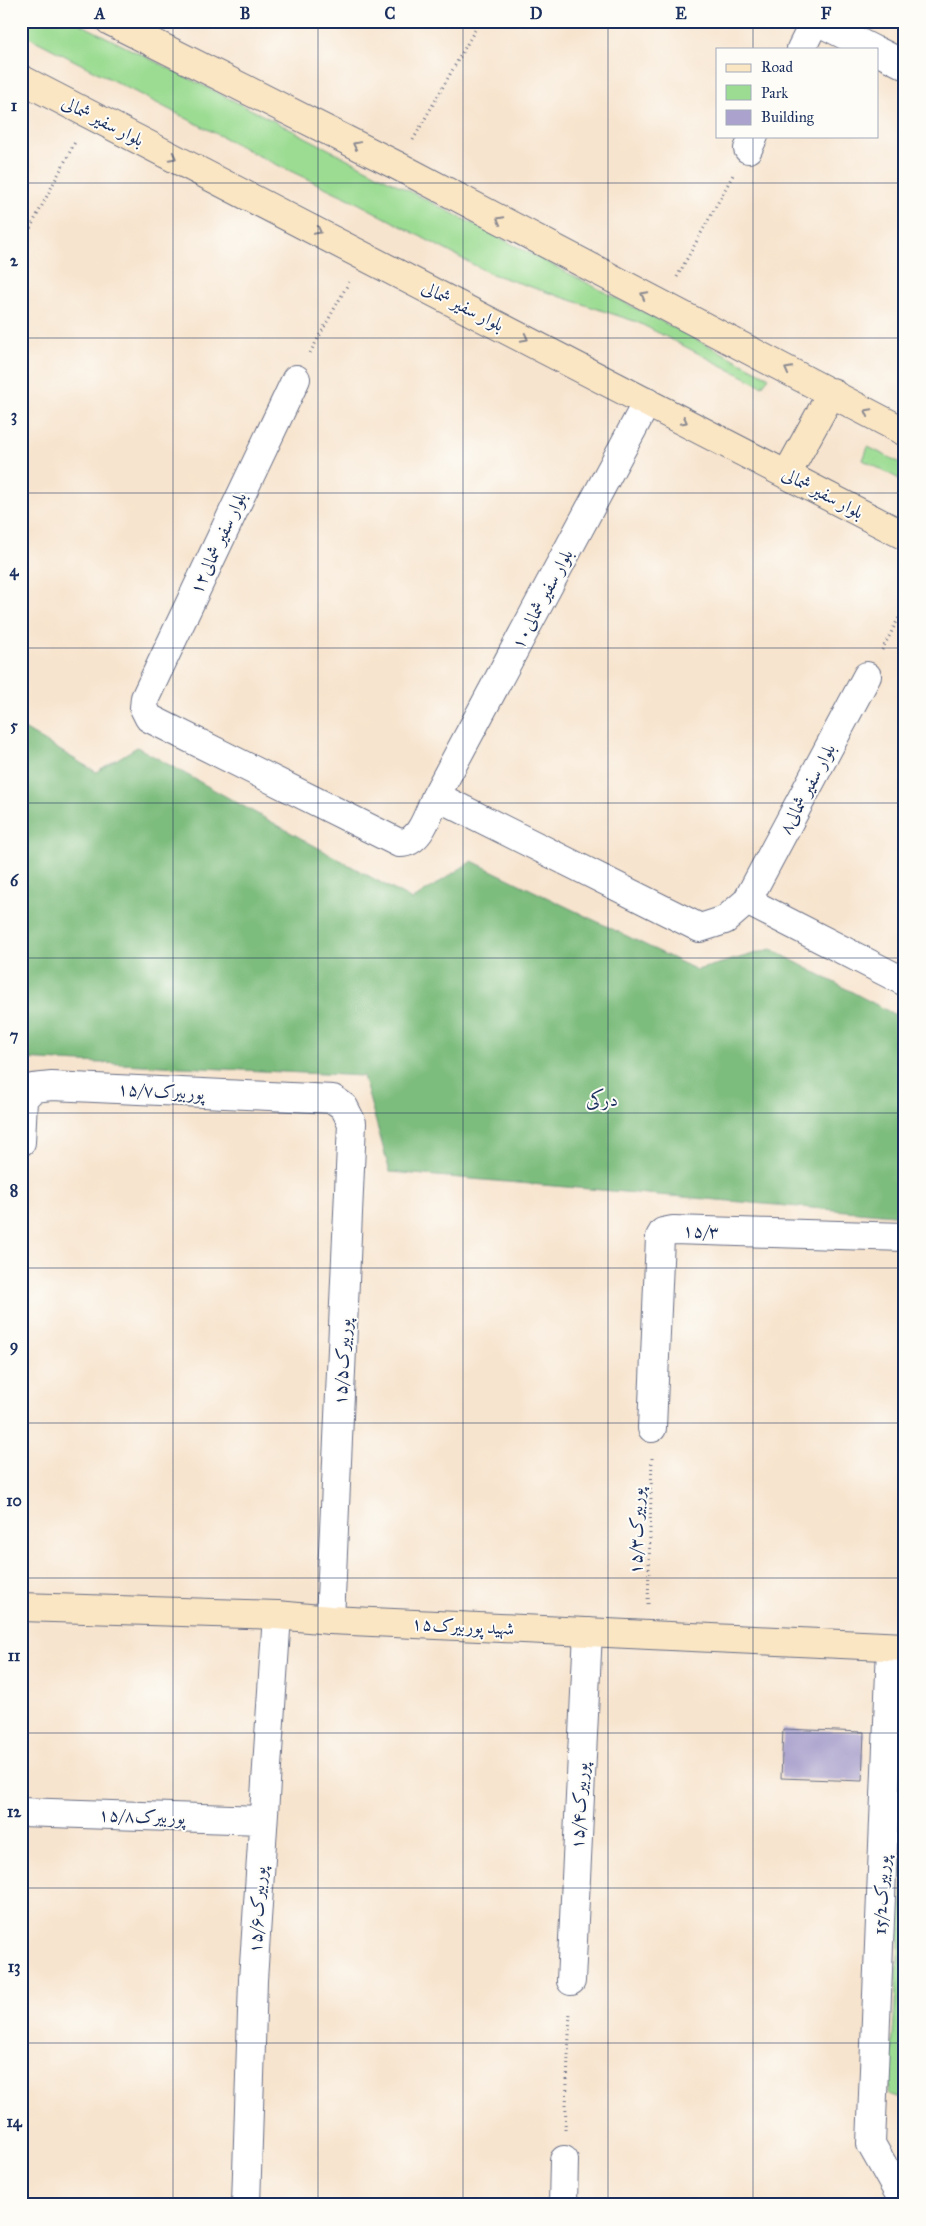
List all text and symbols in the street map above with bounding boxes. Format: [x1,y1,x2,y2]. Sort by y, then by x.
text: A [94,4,106,23]
text: B [240,4,250,23]
text: C [385,4,396,23]
text: D [530,4,543,23]
text: E [675,4,687,23]
text: F [821,4,832,23]
legend [716,48,878,138]
text: Road [761,58,793,76]
text: Park [761,84,788,102]
street label: بلوار سفیر شمالی [58,91,148,151]
text: 1 [11,96,18,115]
text: Building [761,108,815,126]
one-way arrow [352,141,361,151]
one-way arrow [168,151,177,161]
one-way arrow [496,216,505,226]
one-way arrow [313,225,322,235]
text: 2 [10,251,19,270]
street label: بلوار سفیر شمالی [418,276,508,336]
one-way arrow [641,291,650,301]
one-way arrow [519,332,528,342]
one-way arrow [785,366,794,376]
text: 3 [11,406,17,426]
one-way arrow [864,408,873,418]
one-way arrow [679,415,688,425]
street label: بلوار سفیر شمالی [779,462,867,524]
street label: بلوار سفیر شمالی۱۲ [185,488,251,598]
street label: بلوار سفیر شمالی۱۰ [506,545,578,653]
text: 4 [10,561,20,581]
text: 5 [10,716,18,735]
street label: بلوار سفیر شمالی۸ [774,740,840,838]
text: 6 [10,871,19,890]
text: 7 [10,1026,19,1045]
street label: پوربیرک۱۵/۷ [117,1078,207,1106]
district label: درکی [586,1088,618,1111]
text: 8 [10,1181,18,1200]
street label: ۱۵/۳ [682,1219,720,1243]
street label: پوربیرک۱۵/۵ [329,1316,357,1406]
text: 9 [10,1336,18,1356]
street label: پوربیرک۱۵/۳ [624,1486,650,1575]
text: 10 [6,1491,22,1510]
street label: شهید پوربیرک۱۵ [411,1612,515,1642]
text: 11 [8,1646,21,1665]
street label: پوربیرک۱۵/۴ [566,1760,594,1850]
text: 12 [7,1802,22,1821]
street label: پوربیرک۱۵/۸ [98,1803,187,1831]
street label: پوربیرک15/2 [869,1853,895,1935]
street label: پوربیرک۱۵/۶ [244,1864,272,1954]
text: 13 [8,1957,20,1977]
text: 14 [6,2112,23,2132]

